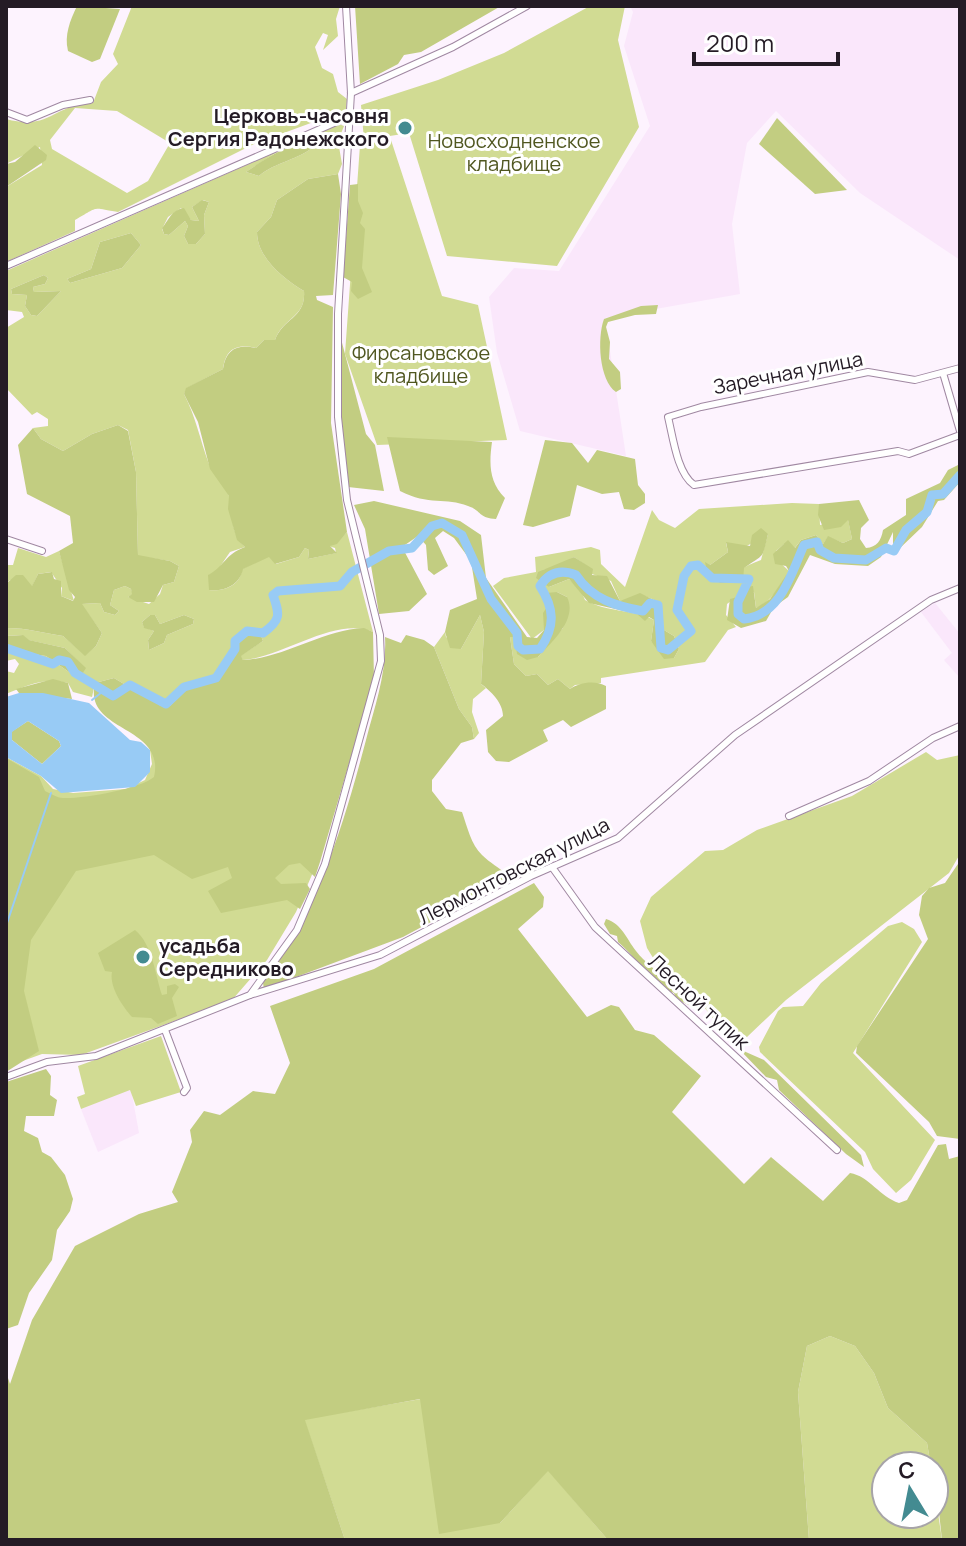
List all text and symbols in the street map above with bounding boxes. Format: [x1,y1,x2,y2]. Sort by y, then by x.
scale bar [694,16,838,66]
text: 200 m [706,26,774,59]
place label: Церковь-часовня Сергия Радонежского [168,102,389,152]
marker: Церковь-часовня Сергия Радонежского [396,119,414,137]
park label: Новосходненское кладбище [428,127,600,177]
park label: Фирсановское кладбище [352,339,490,389]
street label: Заречная улица [711,345,865,400]
street label: Лермонтовская улица [414,811,614,931]
place label: усадьба Середниково [159,932,294,982]
marker: усадьба Середниково [134,948,152,966]
street label: Лесной тупик [643,948,757,1056]
north arrow [870,1450,950,1530]
text: С [896,1454,917,1486]

